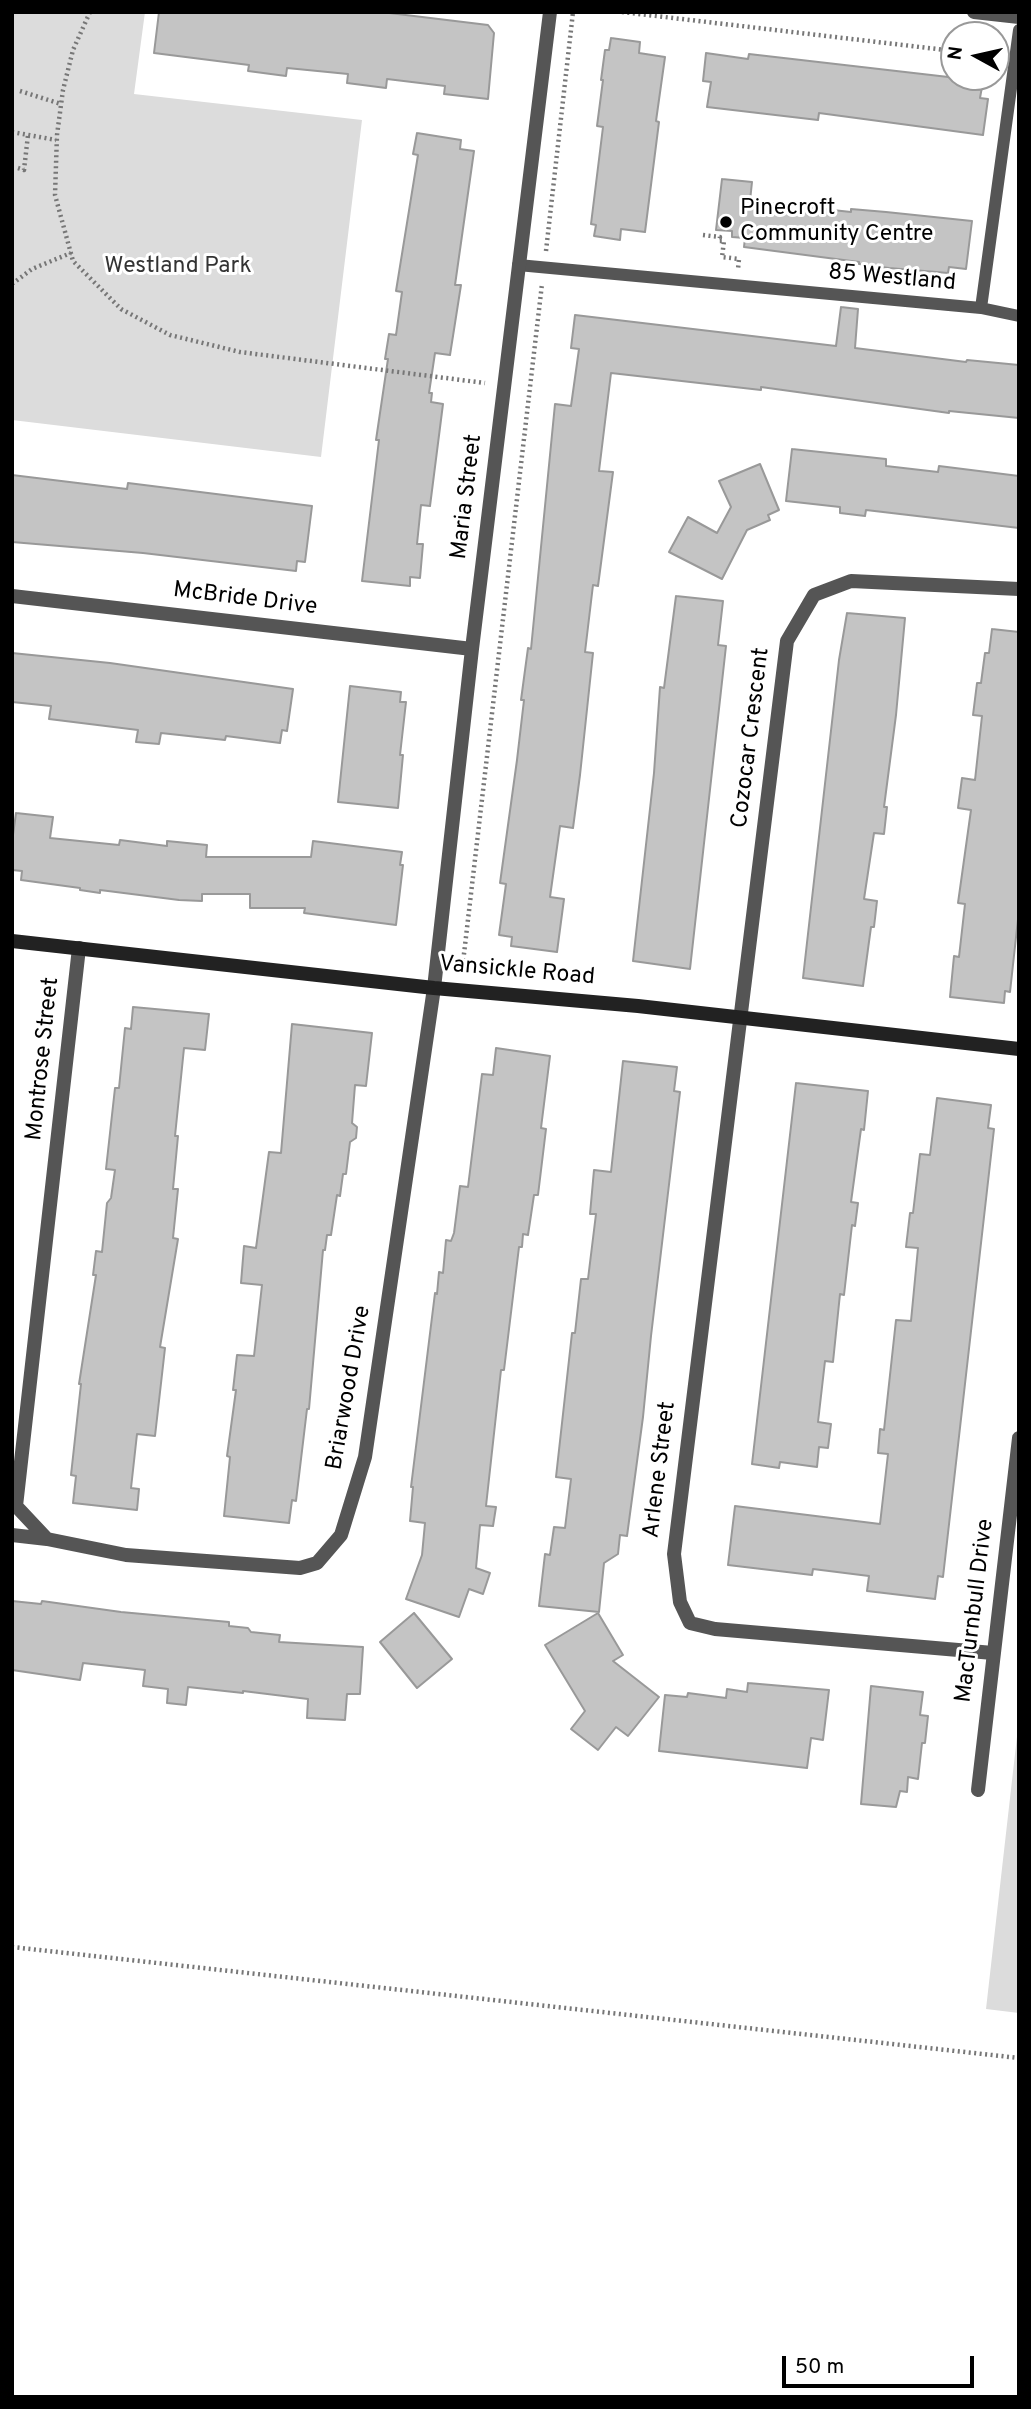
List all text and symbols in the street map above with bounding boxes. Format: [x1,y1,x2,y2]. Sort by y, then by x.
north arrow [940,21,1010,91]
text: N [943,45,969,62]
place label: Pinecroft Community Centre [740,195,933,249]
marker: Pinecroft Community Centre [718,214,734,230]
park label: Westland Park [104,253,252,281]
street label: 85 Westland [827,260,957,298]
street label: Maria Street [447,433,489,561]
street label: McBride Drive [171,577,319,623]
street label: Cozocar Crescent [727,646,777,830]
street label: Vansickle Road [438,951,596,993]
street label: Montrose Street [22,976,66,1142]
street label: Briarwood Drive [322,1304,378,1472]
street label: Arlene Street [639,1400,683,1540]
street label: MacTurnbull Drive [951,1518,1001,1704]
scale bar [786,2342,978,2386]
text: 50 m [795,2354,844,2381]

